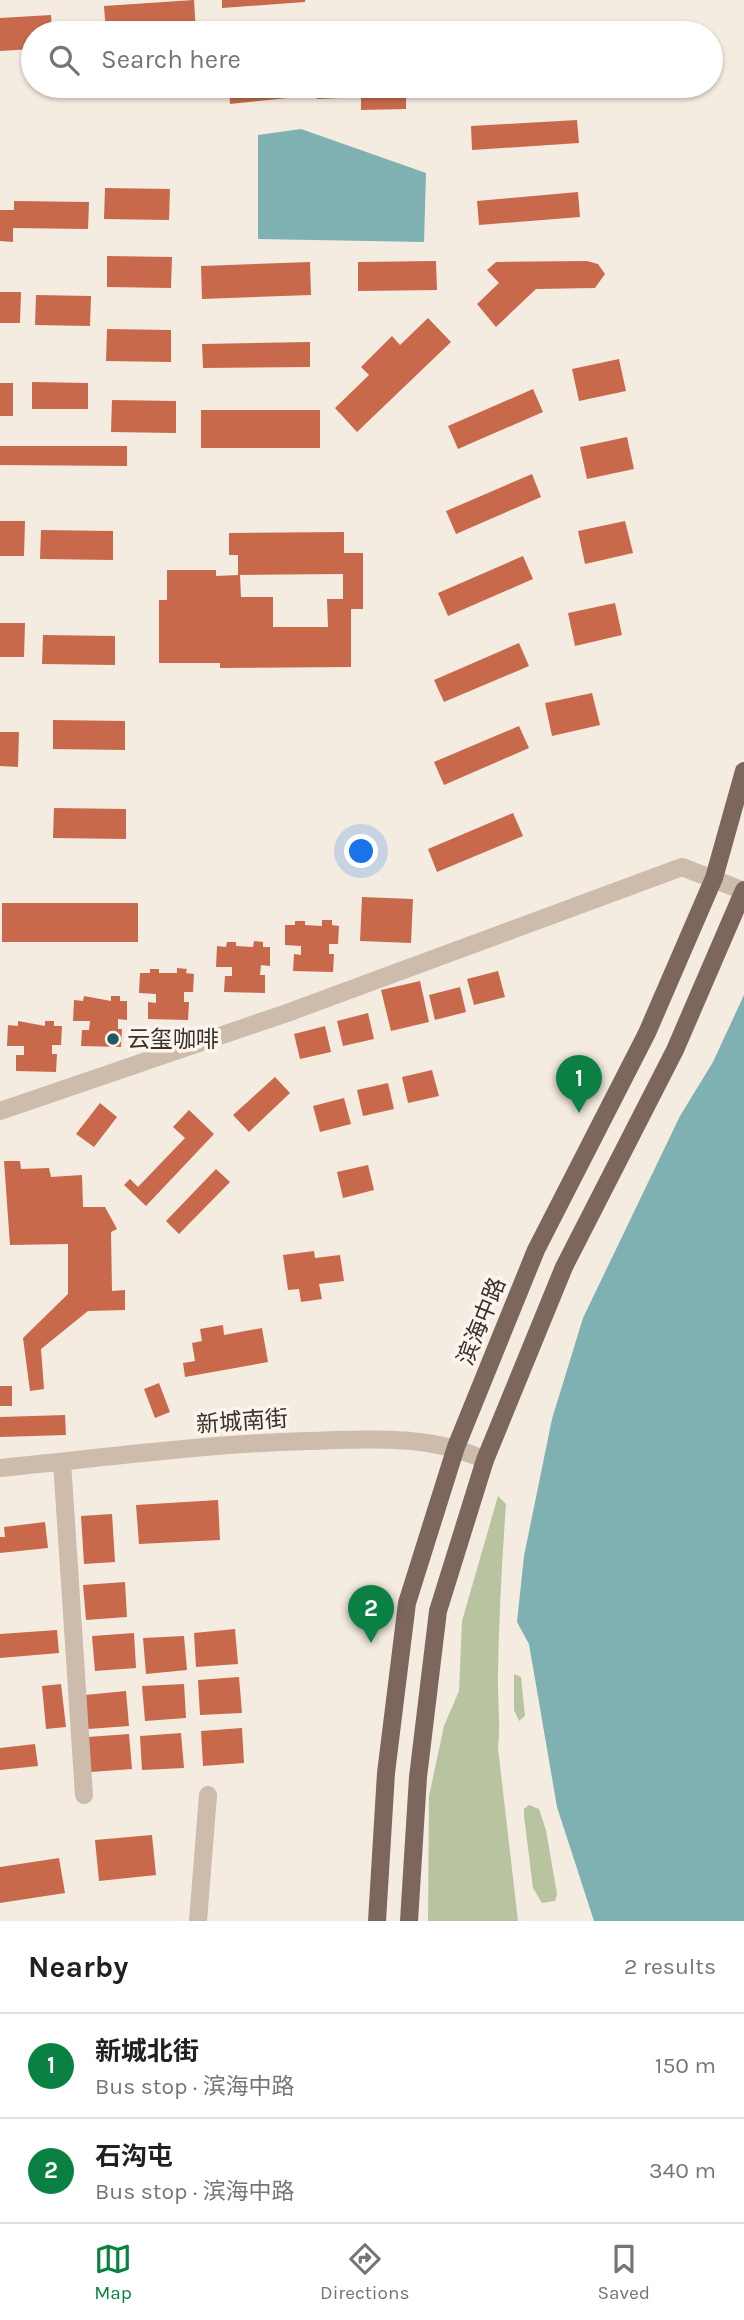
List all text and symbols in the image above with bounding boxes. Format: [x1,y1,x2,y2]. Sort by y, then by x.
search box [21,21,723,98]
icon: search [45,41,83,79]
text: Search here [101,44,241,75]
your location [344,834,378,868]
place label: 云玺咖啡 [127,1026,219,1053]
marker: 云玺咖啡 [105,1031,121,1047]
pin: 1 [556,1055,602,1113]
street label: 滨海中路 [452,1273,511,1369]
street label: 新城南街 [195,1405,289,1438]
pin: 2 [348,1585,394,1643]
text: Nearby [28,1949,128,1985]
text: 2 results [624,1953,716,1980]
text: 新城北街 [95,2036,199,2067]
text: 1 [47,2052,55,2079]
text: 150 m [655,2052,716,2079]
text: Bus stop · 滨海中路 [95,2073,295,2100]
text: 石沟屯 [95,2141,173,2172]
text: 2 [44,2157,58,2184]
text: 340 m [649,2157,716,2184]
text: Bus stop · 滨海中路 [95,2178,295,2205]
tab: Map [94,2240,132,2304]
tab: Directions [320,2240,409,2304]
tab: Saved [597,2240,650,2304]

